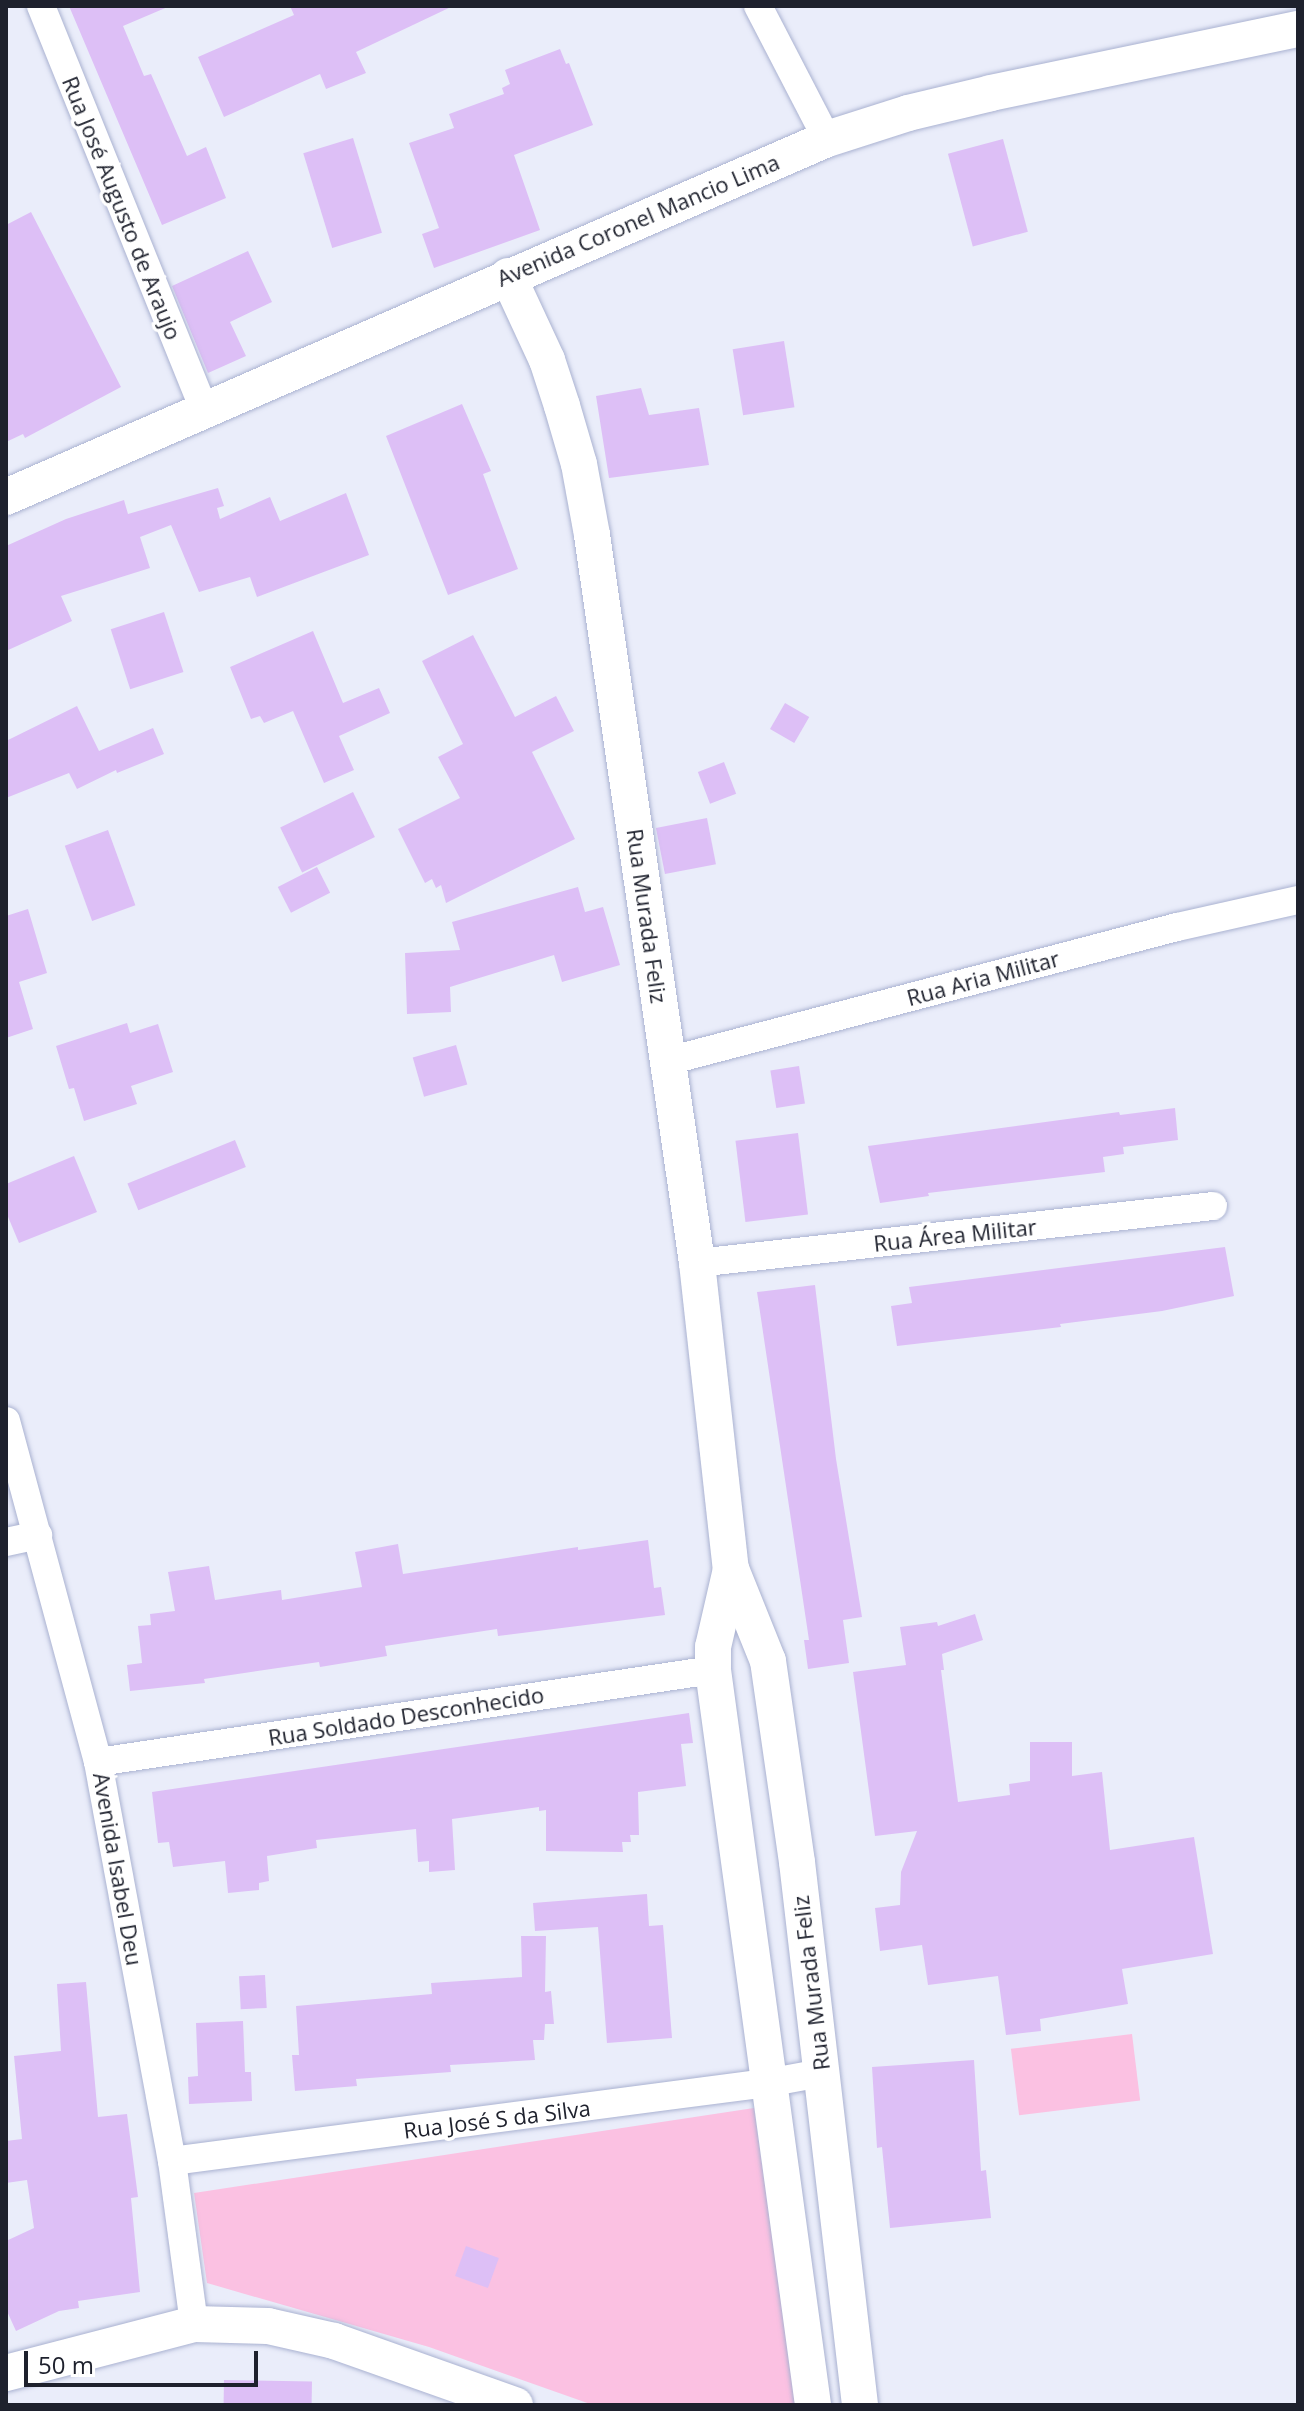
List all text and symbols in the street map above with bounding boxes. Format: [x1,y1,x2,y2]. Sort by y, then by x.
street label: Rua José Augusto de Araujo [57,72,187,344]
street label: Avenida Coronel Mancio Lima [493,148,783,292]
street label: Rua Murada Feliz [622,827,672,1005]
street label: Rua Aria Militar [904,945,1062,1011]
street label: Rua Área Militar [872,1213,1038,1257]
street label: Rua Soldado Desconhecido [266,1681,546,1751]
street label: Avenida Isabel Deu [88,1770,148,1968]
street label: Rua Murada Feliz [787,1894,835,2072]
street label: Rua José S da Silva [402,2094,592,2144]
scale bar [28,2335,262,2385]
text: 50 m [38,2348,94,2381]

